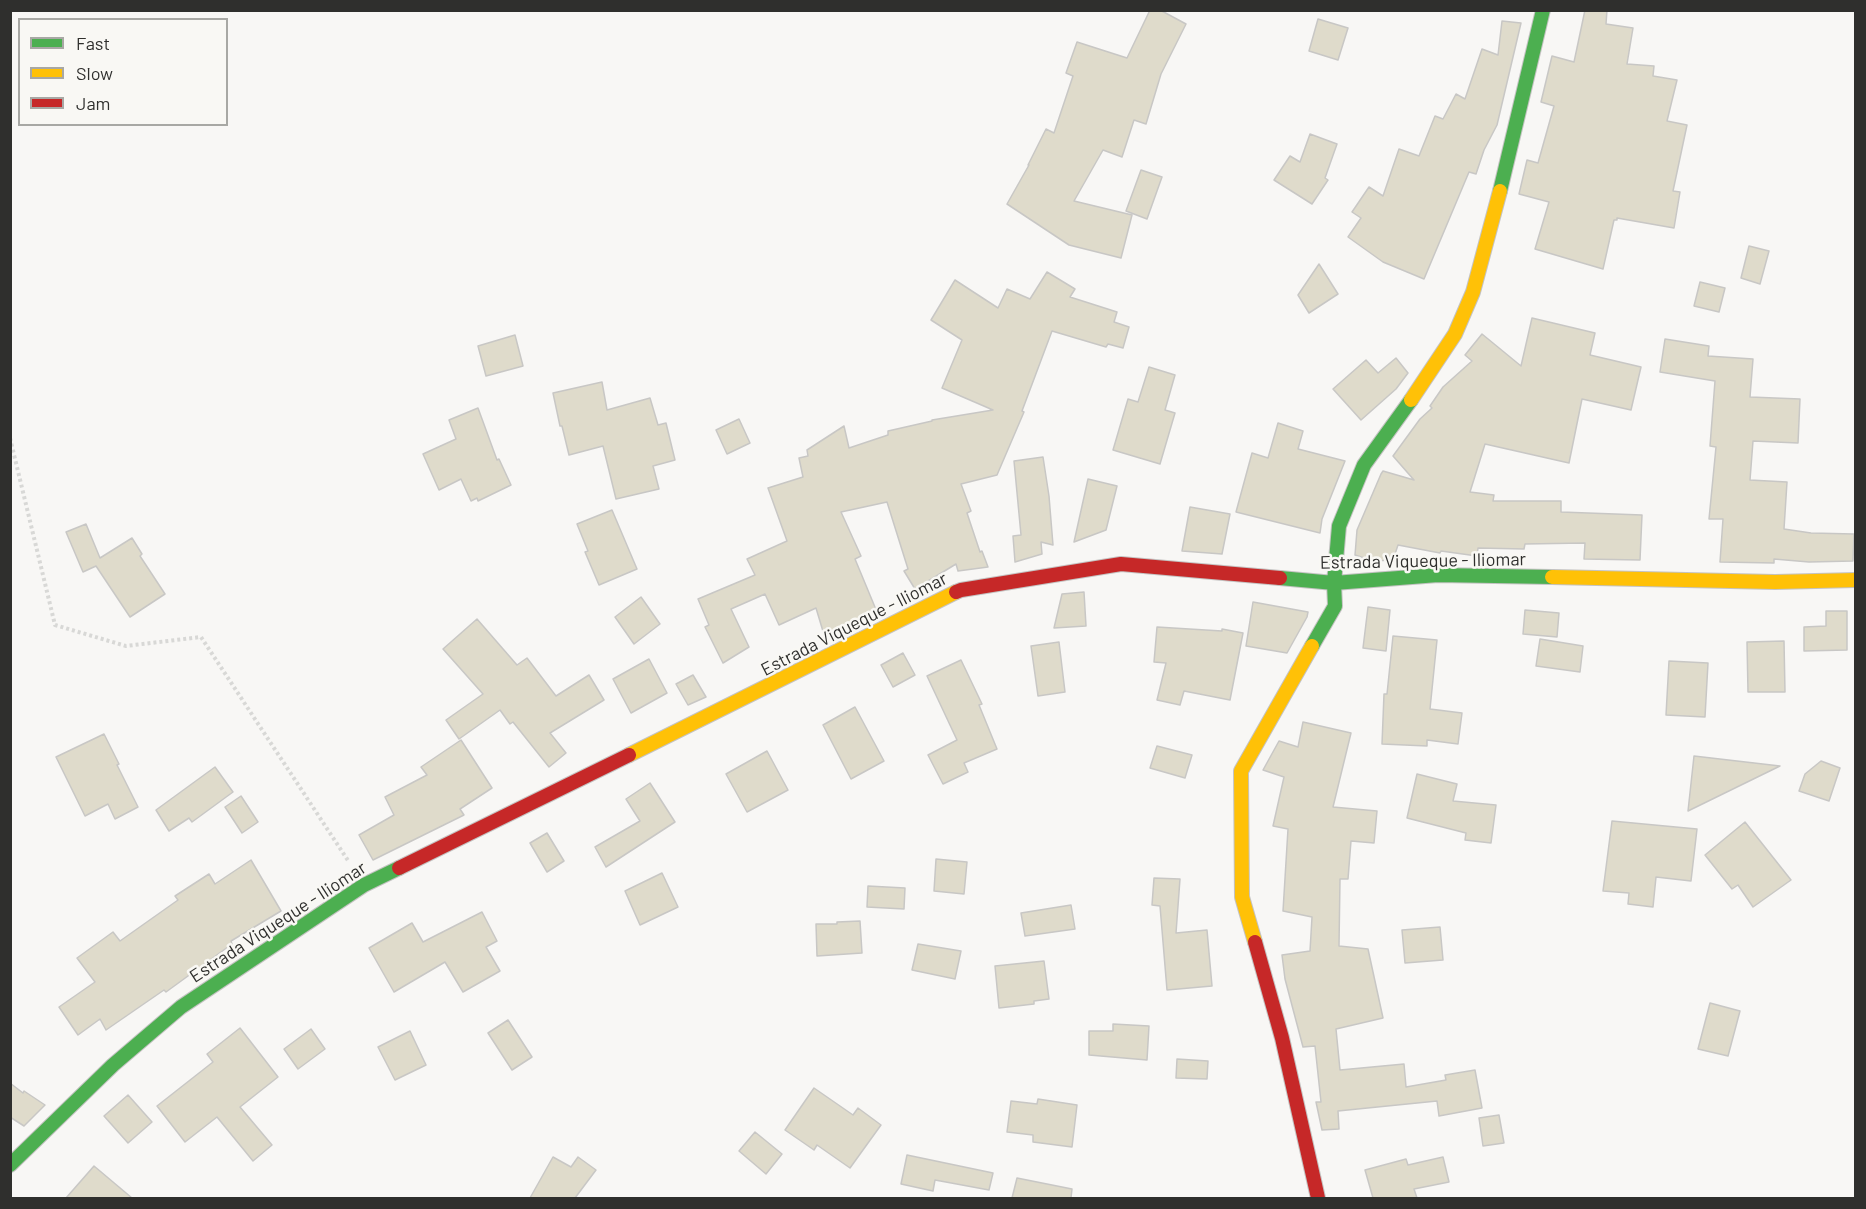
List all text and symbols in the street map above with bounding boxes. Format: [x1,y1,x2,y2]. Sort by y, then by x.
legend [18,18,228,126]
text: Fast [76,32,110,54]
text: Slow [76,62,113,84]
text: Jam [76,92,110,114]
street label: Estrada Viqueque - Iliomar [1320,548,1526,574]
street label: Estrada Viqueque - Iliomar [757,568,951,680]
street label: Estrada Viqueque - Iliomar [186,857,370,987]

